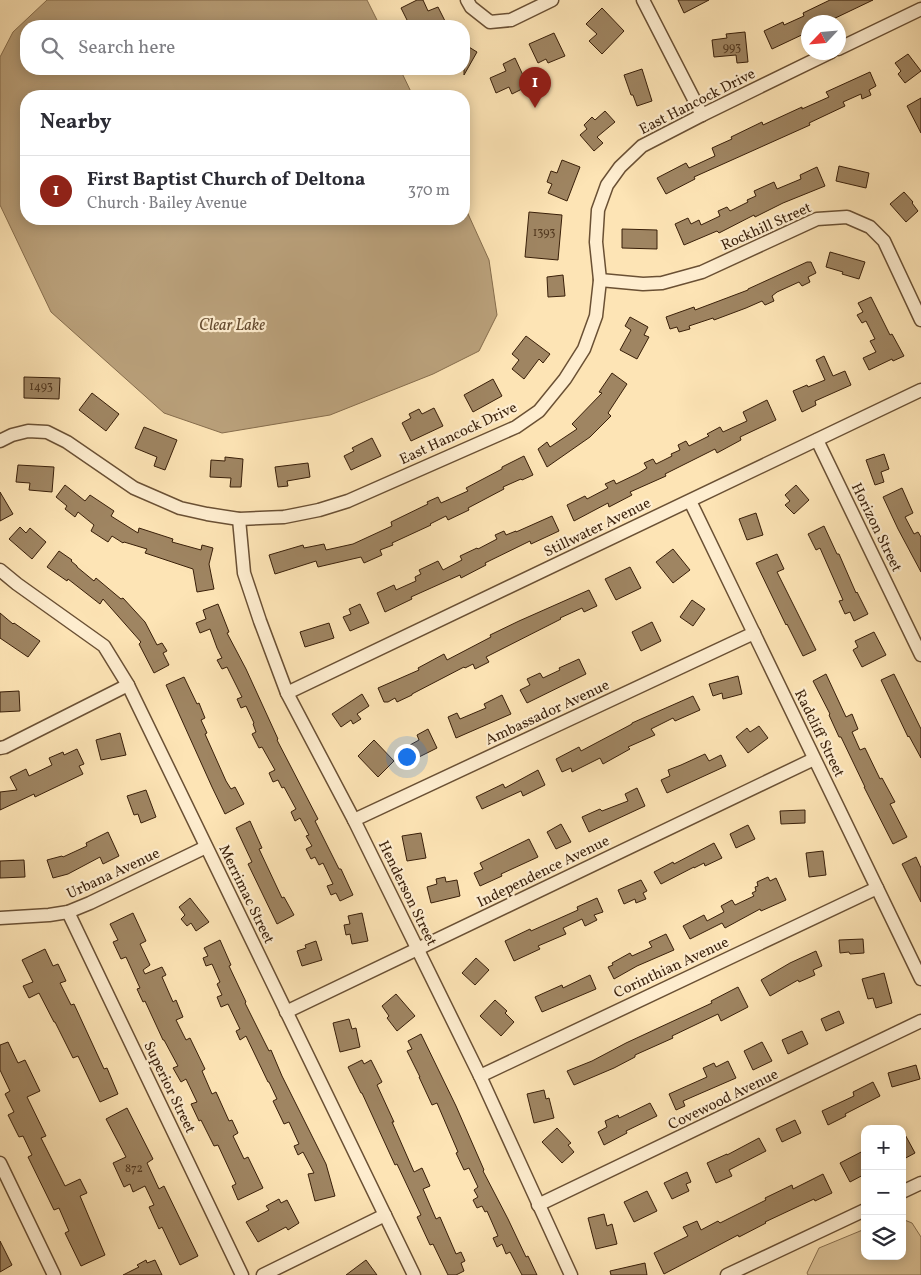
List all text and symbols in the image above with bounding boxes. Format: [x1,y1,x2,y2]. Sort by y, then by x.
north arrow [801,15,846,60]
search box [20,20,470,75]
icon: search [38,34,66,62]
text: Search here [78,35,175,61]
house number: 993 [723,40,741,56]
street label: East Hancock Drive [636,64,759,141]
pin: 1 [519,67,551,108]
text: Nearby [40,108,111,137]
text: First Baptist Church of Deltona [87,167,366,193]
text: 1 [53,180,59,202]
text: 370 m [408,180,450,202]
text: Church · Bailey Avenue [87,193,247,215]
street label: Rockhill Street [718,198,815,257]
house number: 1393 [533,225,555,241]
water label: Clear Lake [199,315,265,337]
house number: 1493 [29,379,53,395]
street label: East Hancock Drive [396,398,521,471]
street label: Horizon Street [845,480,906,576]
street label: Stillwater Avenue [541,493,655,563]
street label: Ambassador Avenue [482,675,613,751]
street label: Radcliff Street [788,686,849,781]
your location [394,744,420,770]
street label: Independence Avenue [474,831,613,914]
street label: Henderson Street [372,837,441,950]
street label: Merrimac Street [213,842,279,948]
street label: Urbana Avenue [64,844,164,905]
street label: Corinthian Avenue [611,932,733,1004]
street label: Superior Street [137,1038,200,1137]
street label: Covewood Avenue [665,1065,782,1136]
map controls [861,1125,906,1260]
button: + [861,1125,906,1170]
house number: 872 [125,1161,143,1177]
button: − [861,1170,906,1215]
button: layers [861,1215,906,1260]

